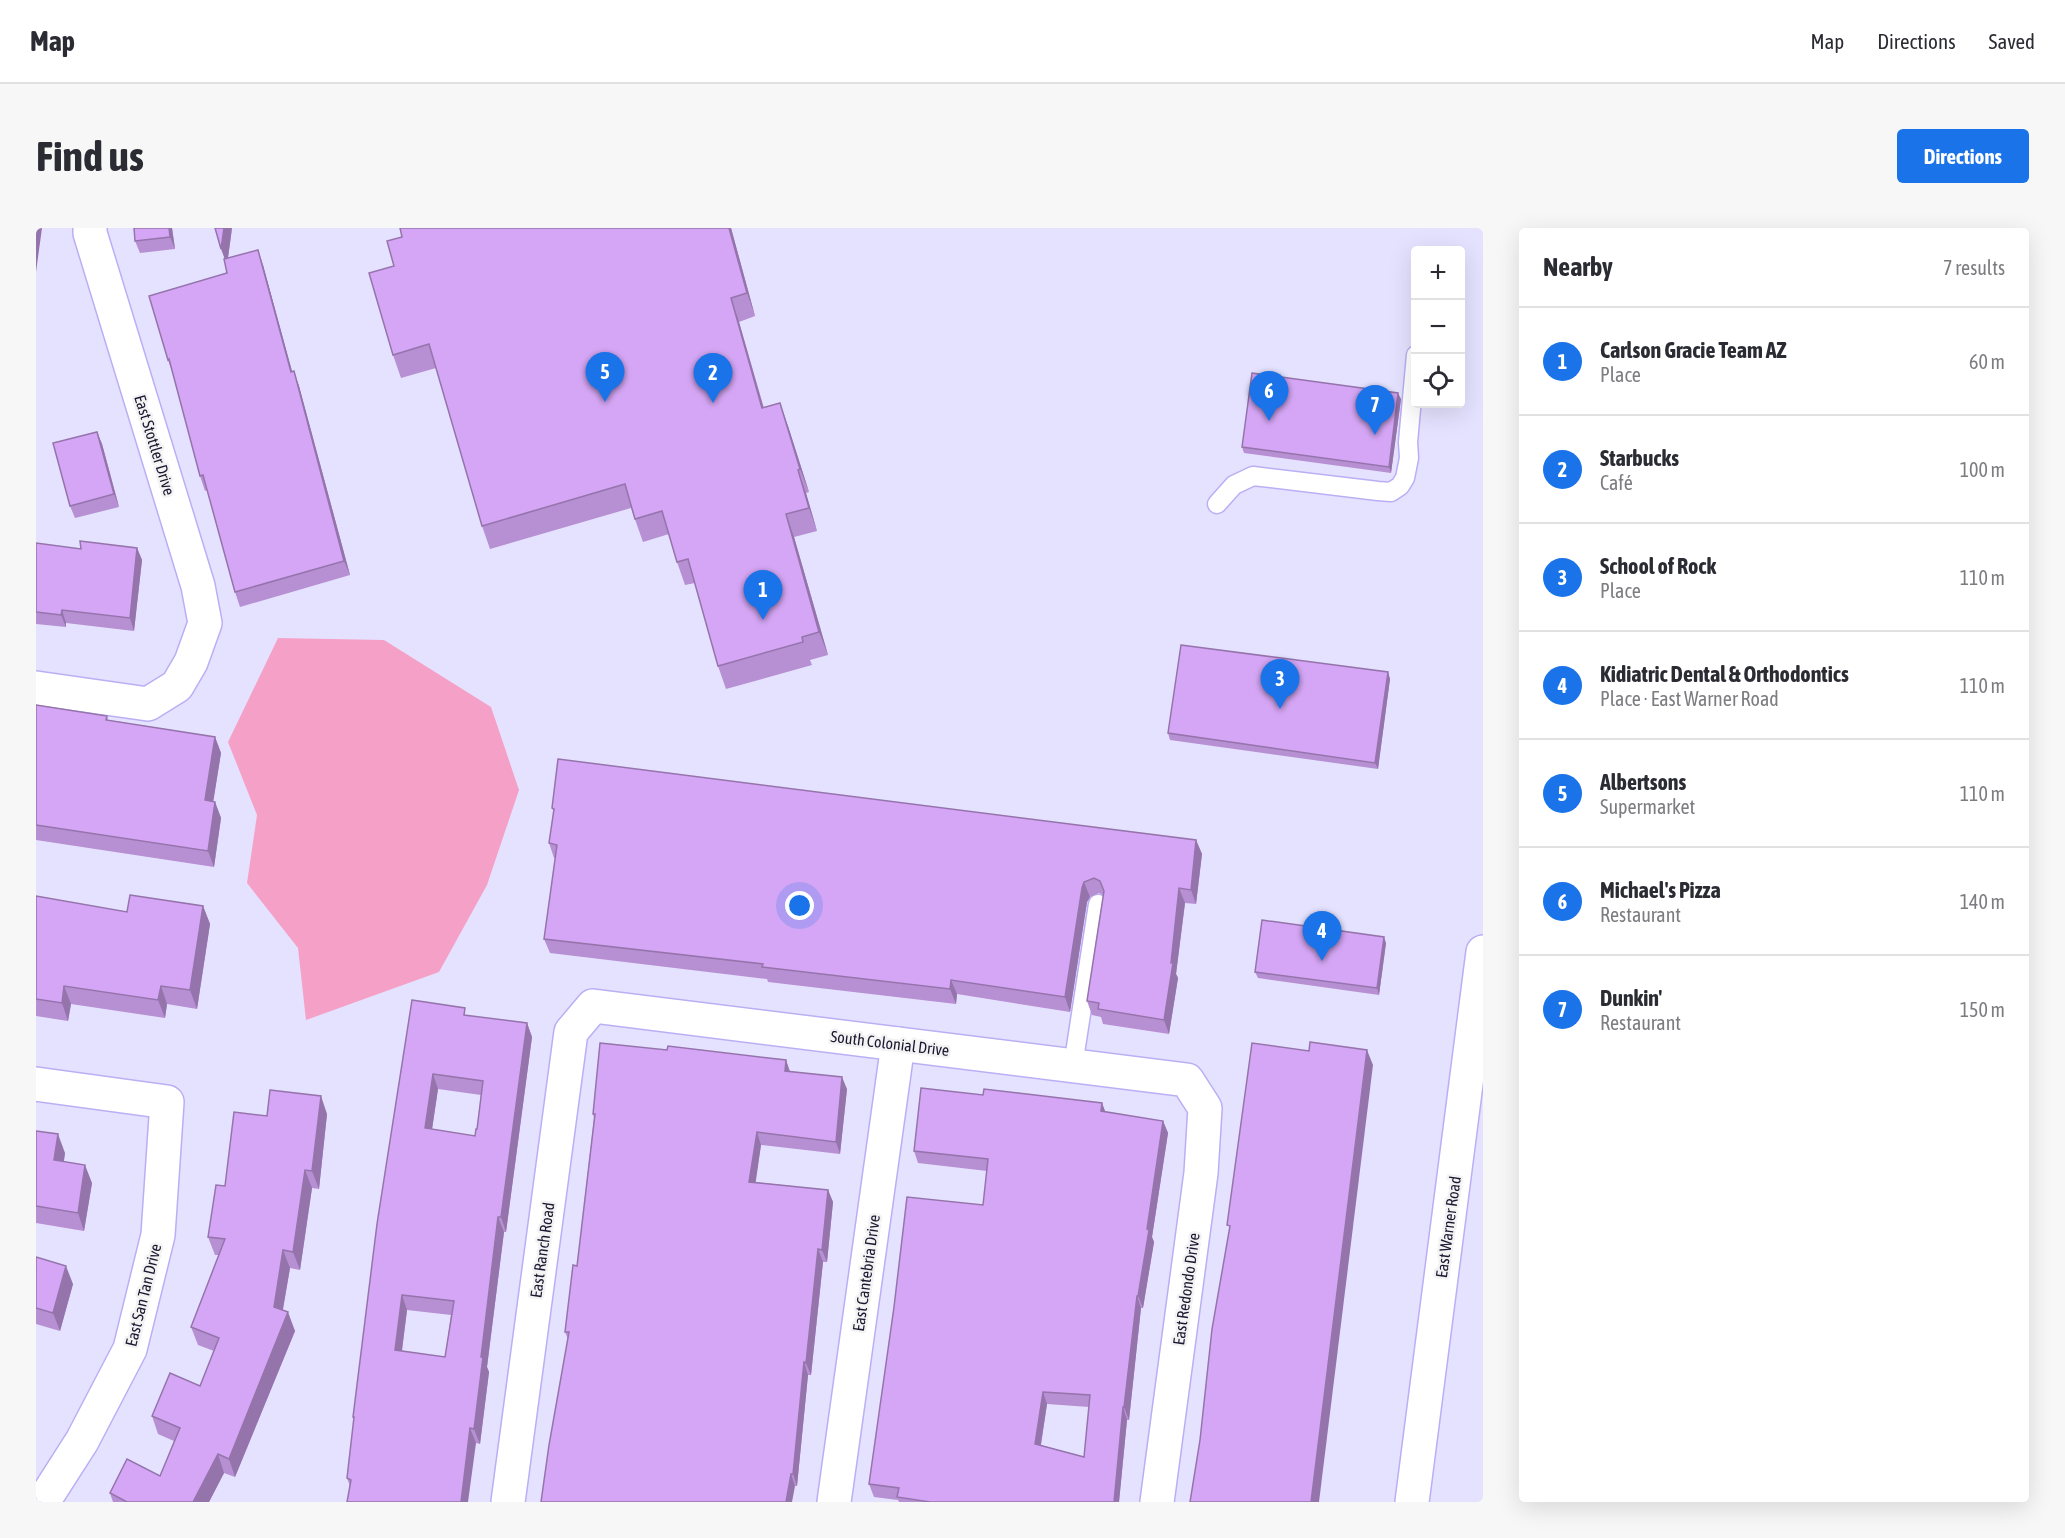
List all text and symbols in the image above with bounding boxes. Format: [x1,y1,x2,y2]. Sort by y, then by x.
text: Map [30,25,75,57]
text: Map [1810,29,1844,53]
text: Directions [1877,29,1956,53]
text: Saved [1989,29,2035,53]
button: Directions [1897,129,2029,183]
text: Find us [36,132,144,180]
map controls [1411,246,1465,408]
button: + [1411,246,1465,300]
text: Nearby [1543,252,1613,282]
text: 7 results [1943,256,2005,279]
button: − [1411,300,1465,354]
text: Carlson Gracie Team AZ [1600,337,1786,363]
text: 1 [1558,350,1567,373]
text: 60 m [1969,350,2005,373]
pin: 5 [586,352,624,402]
pin: 2 [694,354,732,403]
button: locate [1411,354,1465,408]
text: Place [1600,363,1641,386]
pin: 6 [1250,372,1288,421]
pin: 7 [1356,386,1394,435]
street label: East Stottler Drive [131,393,179,497]
text: Starbucks [1600,445,1679,471]
text: 2 [1558,458,1567,481]
text: 100 m [1960,458,2005,481]
text: Café [1600,471,1633,494]
text: School of Rock [1600,553,1716,579]
text: 3 [1558,566,1567,589]
text: 110 m [1960,566,2005,589]
pin: 1 [744,570,782,620]
text: Place [1600,579,1641,602]
pin: 3 [1260,660,1300,709]
text: Kidiatric Dental & Orthodontics [1600,661,1849,687]
text: 4 [1558,674,1567,697]
text: 110 m [1960,674,2005,697]
text: Place · East Warner Road [1600,687,1779,710]
text: Albertsons [1600,769,1686,795]
text: 5 [1558,782,1567,805]
text: 110 m [1960,782,2005,805]
text: Supermarket [1600,795,1695,818]
text: Michael's Pizza [1600,877,1721,903]
text: 6 [1558,890,1567,913]
text: 140 m [1960,890,2005,913]
your location [785,891,814,920]
text: Restaurant [1600,903,1681,926]
pin: 4 [1302,912,1342,961]
text: Dunkin' [1600,985,1662,1011]
text: 7 [1558,998,1567,1021]
text: 150 m [1960,998,2005,1021]
text: Restaurant [1600,1011,1681,1034]
street label: South Colonial Drive [830,1027,950,1059]
street label: East Warner Road [1432,1175,1464,1279]
street label: East Ranch Road [526,1201,558,1299]
street label: East Cantebria Drive [849,1214,883,1332]
street label: East Redondo Drive [1169,1232,1203,1346]
street label: East San Tan Drive [122,1242,164,1348]

